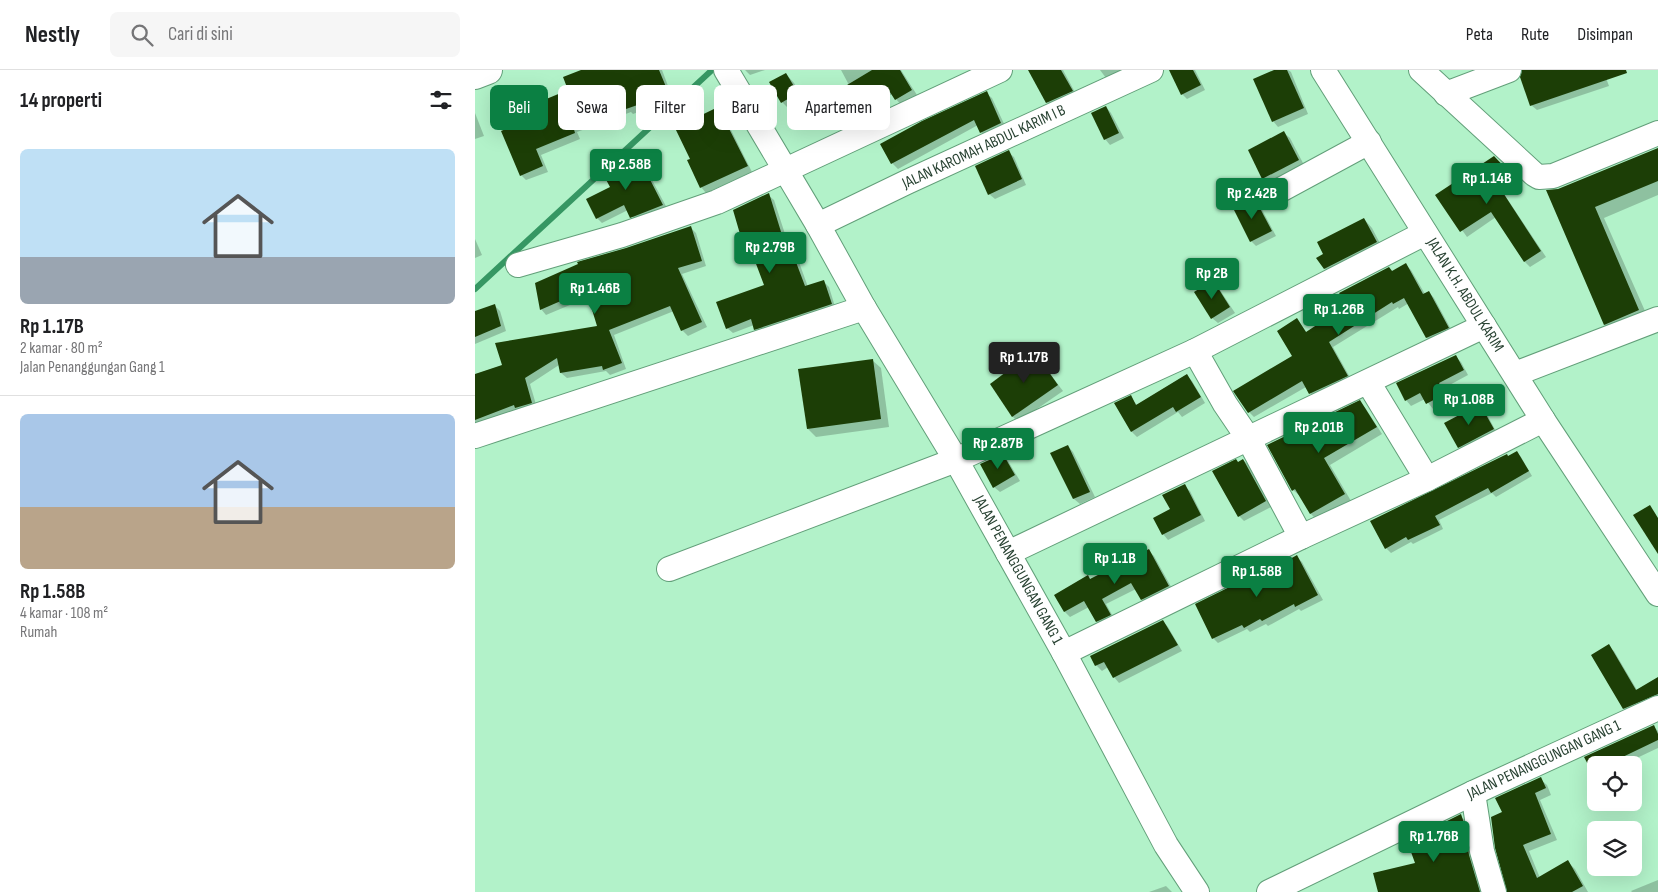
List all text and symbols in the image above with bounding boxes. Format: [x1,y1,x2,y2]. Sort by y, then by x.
search box [110,12,460,57]
text: Nestly [25,20,80,49]
icon: search [128,21,156,49]
text: Cari di sini [168,23,233,46]
text: Peta [1466,24,1493,45]
text: Rute [1521,24,1549,45]
text: Disimpan [1577,24,1633,45]
chip: Beli [490,85,548,130]
chip: Sewa [558,85,626,130]
chip: Filter [636,85,704,130]
chip: Baru [714,85,777,130]
chip: Apartemen [787,85,890,130]
icon: filters [427,86,455,114]
text: 14 properti [20,88,102,113]
street label: JALAN KAROMAH ABDUL KARIM I B [898,101,1069,194]
pin: Rp 2.58B [574,148,678,191]
text: Rp 2.58B [601,155,651,174]
pin: Rp 1.14B [1435,162,1539,205]
text: Rp 1.14B [1462,169,1512,188]
pin: Rp 2.42B [1200,178,1304,220]
icon: home [193,181,283,271]
text: Rp 2.42B [1227,184,1277,203]
pin: Rp 2.79B [718,232,822,274]
street label: JALAN K.H. ABDUL KARIM [1422,234,1508,355]
text: Rp 2.79B [745,238,795,257]
pin: Rp 2B [1177,258,1247,300]
text: Rp 2B [1196,264,1228,283]
pin: Rp 1.46B [543,272,647,315]
text: Rp 1.46B [570,279,620,298]
pin: Rp 1.26B [1287,294,1391,336]
text: Rp 1.26B [1314,300,1364,319]
text: Rp 1.17B [20,314,84,339]
text: 2 kamar · 80 m² [20,339,103,358]
pin: Rp 1.17B [972,342,1076,384]
text: Rp 1.17B [1000,348,1048,367]
text: Jalan Penanggungan Gang 1 [20,358,164,377]
pin: Rp 1.08B [1417,384,1521,426]
text: Rp 1.08B [1444,390,1494,409]
pin: Rp 2.01B [1267,412,1371,454]
text: Rp 2.01B [1294,418,1344,437]
pin: Rp 2.87B [946,428,1050,470]
text: Rp 2.87B [973,434,1023,453]
icon: home [193,447,283,537]
street label: JALAN PENANGGUNGAN GANG 1 [969,491,1067,648]
pin: Rp 1.1B [1069,542,1161,585]
text: Rp 1.1B [1094,549,1136,568]
pin: Rp 1.58B [1205,556,1309,598]
text: Rp 1.58B [1232,562,1282,581]
text: Rp 1.58B [20,579,85,604]
text: 4 kamar · 108 m² [20,604,108,623]
text: Rumah [20,623,57,642]
street label: JALAN PENANGGUNGAN GANG 1 [1463,716,1624,804]
map controls [1587,756,1642,876]
button: locate [1587,756,1642,811]
pin: Rp 1.76B [1382,820,1486,863]
button: layers [1587,821,1642,876]
text: Rp 1.76B [1409,827,1459,846]

